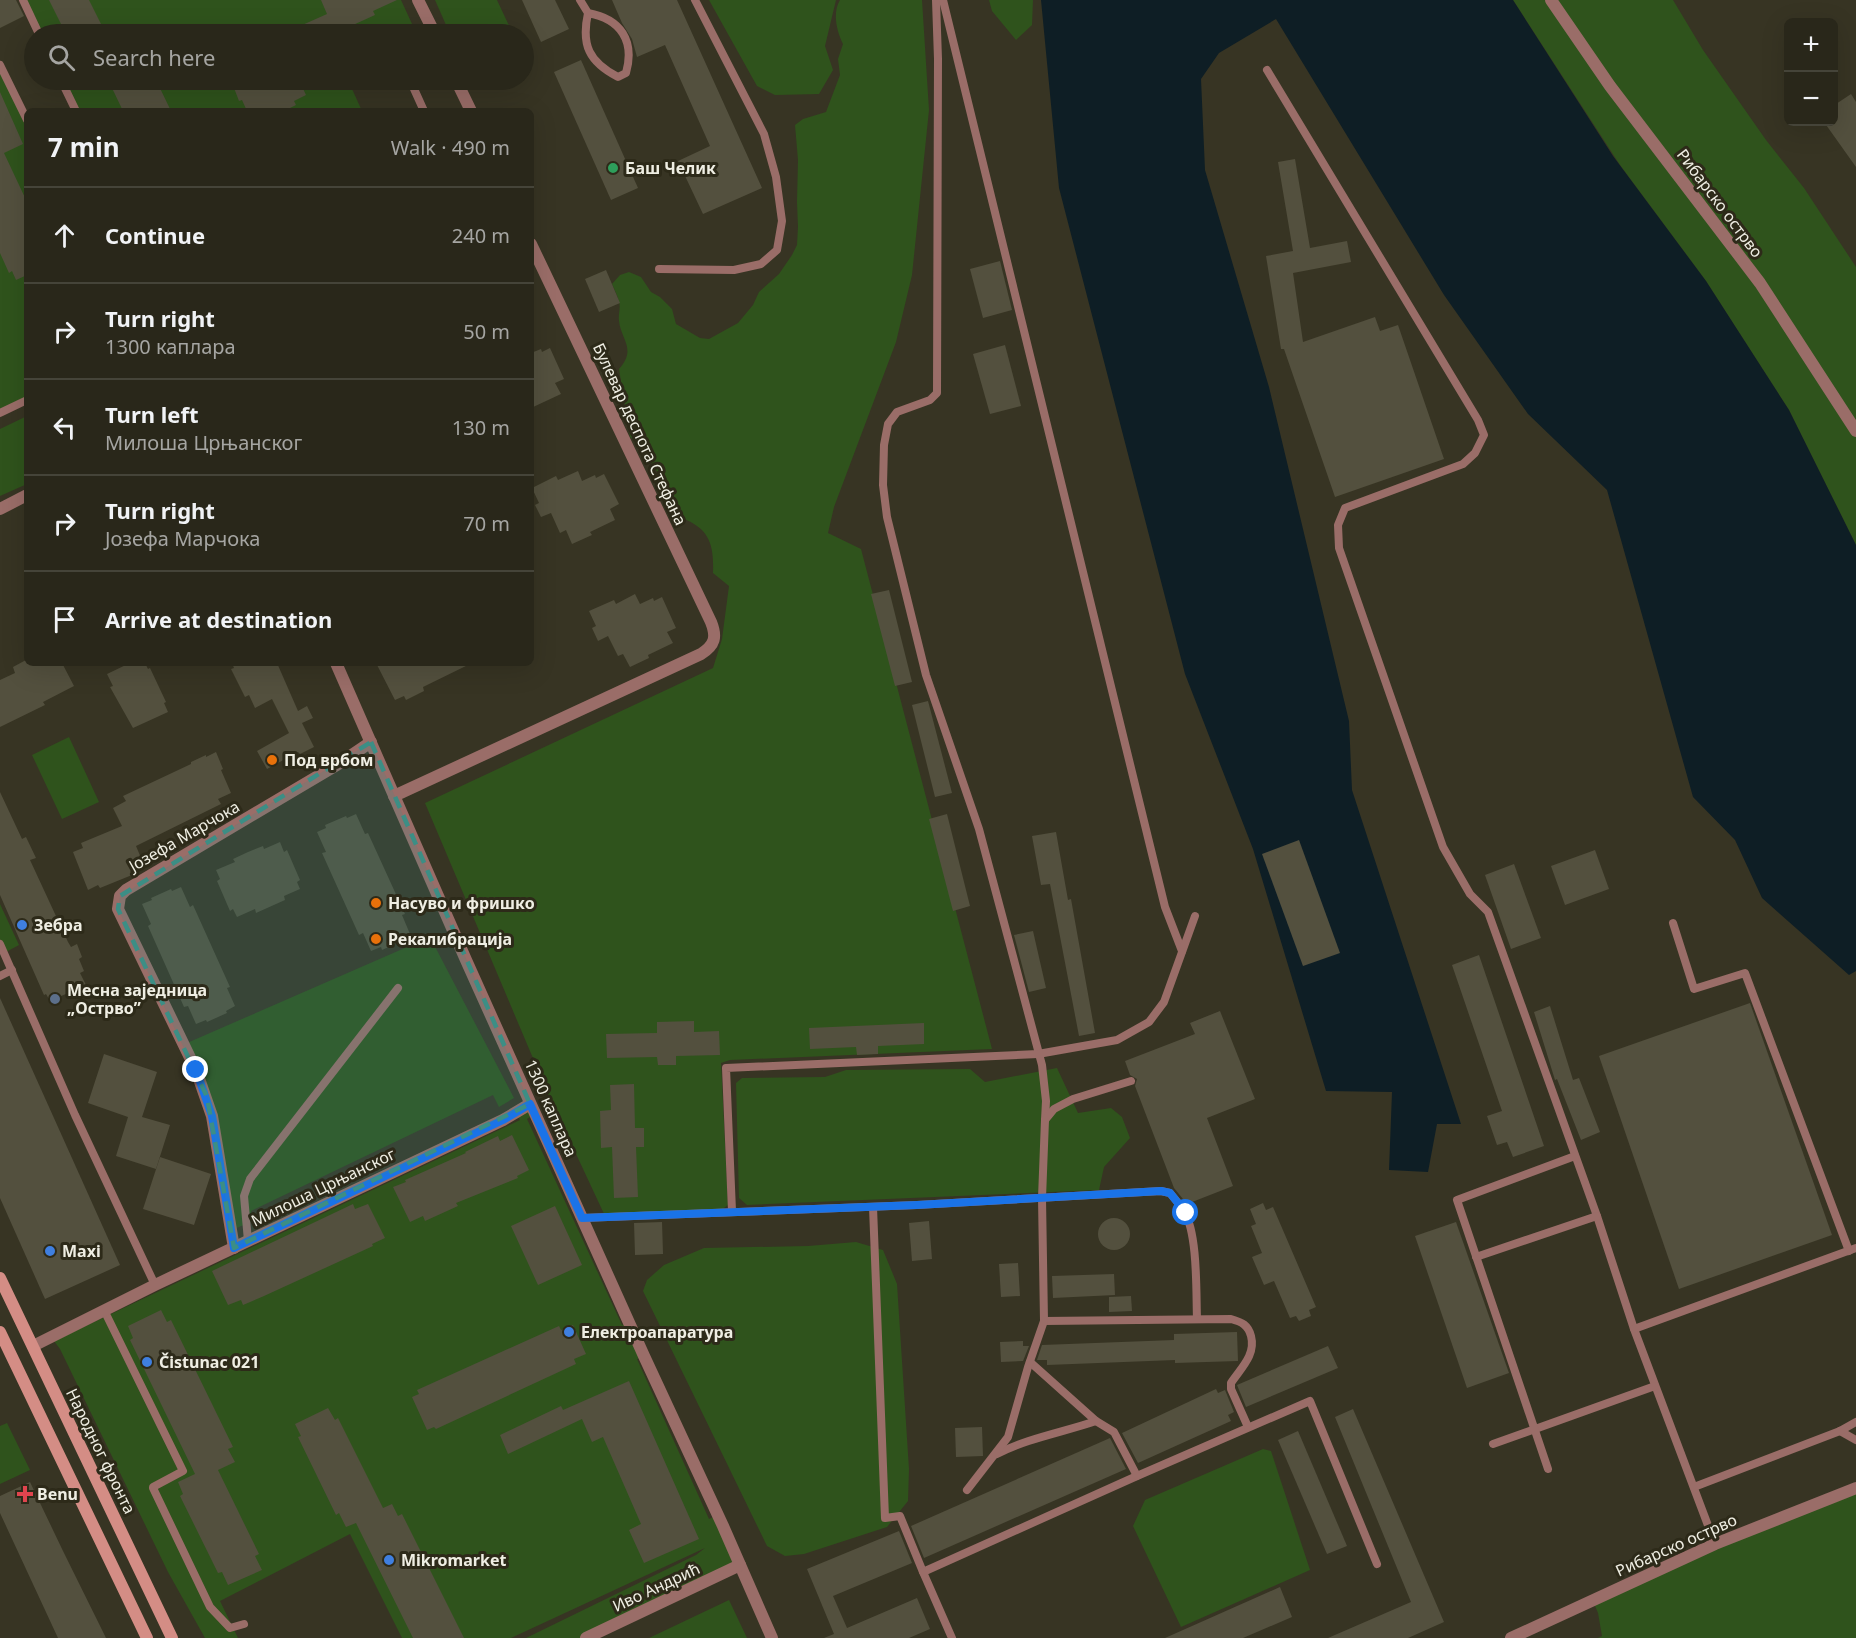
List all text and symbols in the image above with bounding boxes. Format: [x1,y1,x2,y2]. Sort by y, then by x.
map controls [1784,18,1838,126]
button: + [1784,18,1838,72]
search box [24,24,534,90]
icon: search [45,41,78,74]
text: Search here [93,42,215,72]
button: − [1784,72,1838,126]
text: 7 min [48,129,120,165]
text: Walk · 490 m [391,134,510,161]
street label: Рибарско острво [1672,144,1768,262]
place label: Баш Челик [625,157,716,179]
marker: Баш Челик [606,161,620,175]
icon: ahead [48,219,81,252]
text: Continue [105,220,205,250]
text: 240 m [452,222,510,249]
text: Turn right [105,303,215,333]
icon: right [48,315,81,348]
text: 50 m [463,318,510,345]
text: 1300 каплара [105,333,236,360]
street label: Булевар деспота Стефана [588,339,692,529]
text: Turn left [105,399,199,429]
icon: left [48,411,81,444]
text: 130 m [452,414,510,441]
text: Милоша Црњанског [105,429,302,456]
text: Turn right [105,495,215,525]
icon: right [48,507,81,540]
text: 70 m [463,510,510,537]
text: Јозефа Марчока [105,525,260,552]
icon: arrive [48,603,81,636]
text: Arrive at destination [105,604,332,634]
place label: Под врбом [284,749,373,771]
marker: Под врбом [265,753,279,767]
street label: Јозефа Марчока [123,795,243,878]
place label: Насуво и фришко [388,892,535,914]
marker: Насуво и фришко [369,896,383,910]
place label: Зебра [34,914,83,936]
marker: Зебра [15,918,29,932]
place label: Рекалибрација [388,928,512,950]
marker: Рекалибрација [369,932,383,946]
place label: Месна заједница „Острво” [67,979,207,1019]
marker: Месна заједница „Острво” [48,992,62,1006]
route end [182,1056,208,1082]
street label: 1300 каплара [520,1056,582,1160]
street label: Милоша Црњанског [247,1143,399,1231]
route start [1172,1199,1198,1225]
place label: Maxi [62,1240,101,1262]
marker: Maxi [43,1244,57,1258]
place label: Електроапаратура [581,1321,733,1343]
marker: Електроапаратура [562,1325,576,1339]
place label: Čistunac 021 [159,1351,259,1373]
marker: Čistunac 021 [140,1355,154,1369]
street label: Народног фронта [61,1384,141,1518]
place label: Benu [37,1483,78,1505]
marker: Benu [18,1487,32,1501]
street label: Рибарско острво [1612,1508,1740,1582]
place label: Mikromarket [401,1549,506,1571]
marker: Mikromarket [382,1553,396,1567]
street label: Иво Андрић [609,1557,703,1617]

